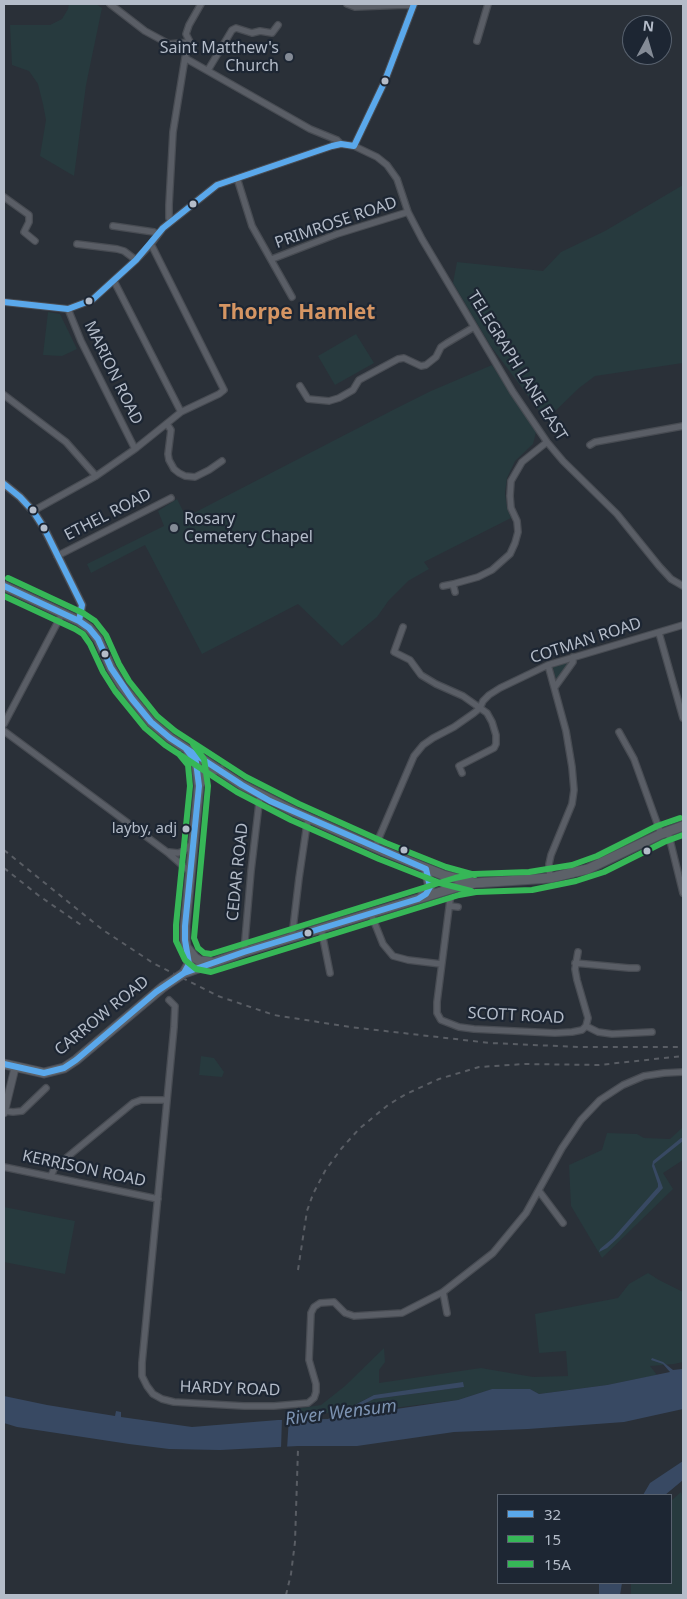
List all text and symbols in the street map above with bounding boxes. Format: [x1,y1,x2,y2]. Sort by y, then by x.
north arrow [622,15,672,65]
text: N [642,16,655,36]
place label: Saint Matthew's Church [160,38,279,76]
marker: Saint Matthew's Church [283,51,295,63]
unlabelled marker [380,76,390,86]
street label: PRIMROSE ROAD [272,193,400,253]
unlabelled marker [188,199,198,209]
street label: TELEGRAPH LANE EAST [463,287,571,445]
unlabelled marker [84,296,94,306]
district label: Thorpe Hamlet [219,300,375,326]
street label: MARION ROAD [80,318,146,428]
street label: ETHEL ROAD [61,485,155,545]
unlabelled marker [28,505,38,515]
place label: Rosary Cemetery Chapel [184,509,313,547]
marker: Rosary Cemetery Chapel [168,522,180,534]
unlabelled marker [39,523,49,533]
street label: COTMAN ROAD [528,614,644,668]
unlabelled marker [100,649,110,659]
place label: layby, adj [112,820,177,838]
street label: CEDAR ROAD [223,822,253,922]
marker: layby, adj [181,824,191,834]
unlabelled marker [399,845,409,855]
unlabelled marker [642,846,652,856]
unlabelled marker [303,928,313,938]
street label: CARROW ROAD [51,972,153,1060]
street label: SCOTT ROAD [467,1004,565,1028]
street label: KERRISON ROAD [20,1147,148,1191]
street label: HARDY ROAD [179,1378,281,1400]
water label: River Wensum [284,1395,398,1431]
legend [497,1494,672,1584]
text: 32 [544,1504,561,1524]
text: 15 [544,1529,561,1549]
text: 15A [544,1554,571,1574]

